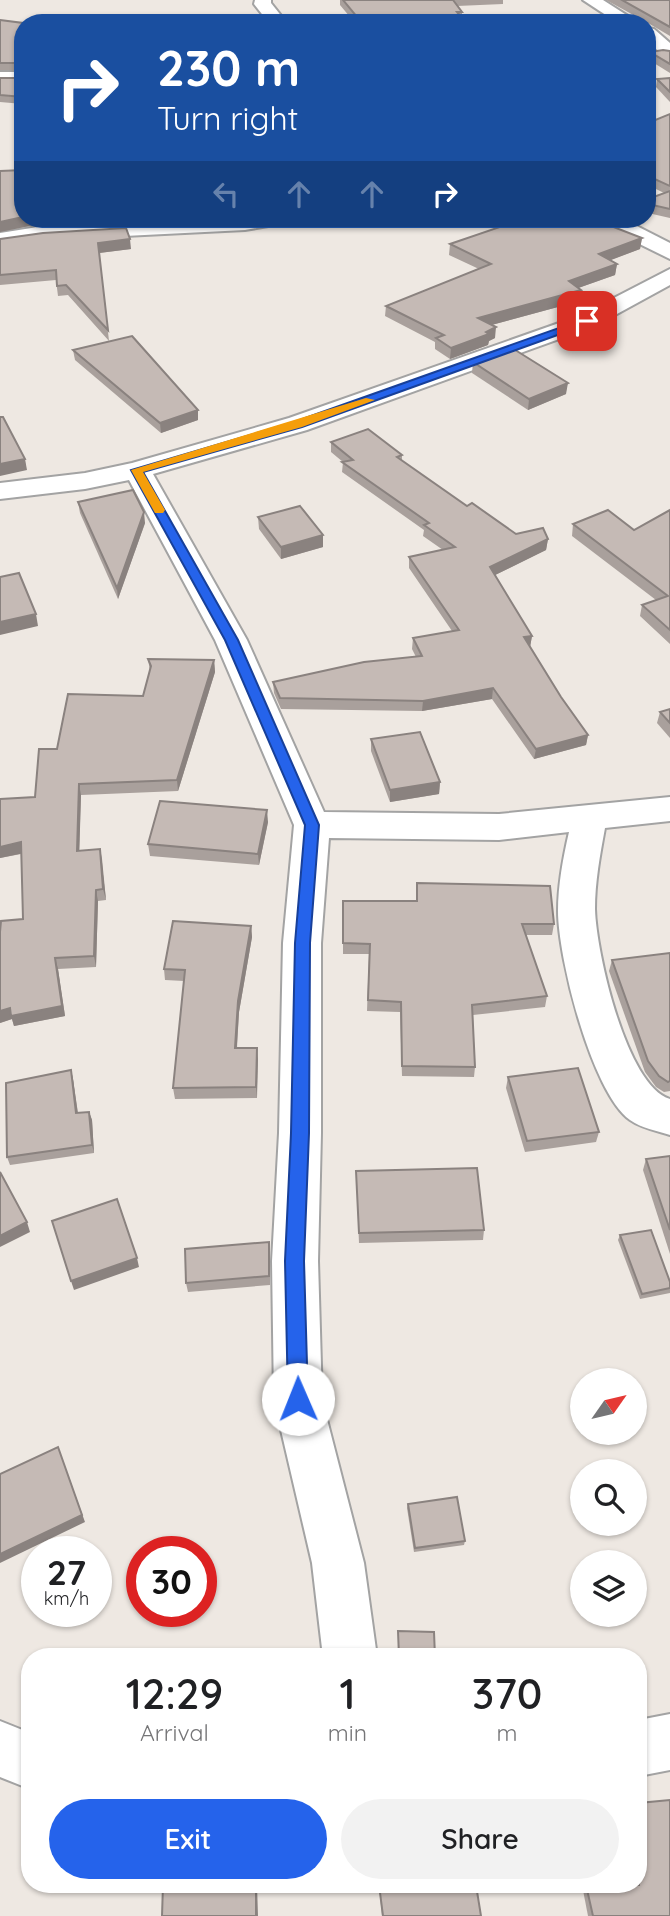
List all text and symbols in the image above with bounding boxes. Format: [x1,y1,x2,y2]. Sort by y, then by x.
text: 230 m [157,37,300,98]
icon: right [42,42,133,133]
text: Turn right [157,98,298,138]
icon: left [207,175,245,213]
icon: ahead [280,175,318,213]
icon: ahead [353,175,391,213]
icon: right [426,175,464,213]
pin [557,291,617,351]
icon: arrive [568,302,606,340]
position arrow [261,1362,335,1436]
north arrow [570,1368,648,1446]
map controls [570,1368,647,1627]
button: search [570,1459,647,1536]
speed limit sign: 30 [126,1536,217,1627]
text: 27 [47,1550,86,1594]
button: layers [570,1550,647,1627]
text: km/h [44,1587,89,1610]
text: 12:29 [126,1667,223,1720]
text: 1 [339,1667,356,1720]
text: 370 [472,1667,542,1720]
text: Arrival [140,1718,209,1747]
text: min [328,1718,367,1747]
text: m [497,1718,518,1747]
button: Exit [49,1799,327,1879]
button: Share [341,1799,619,1879]

